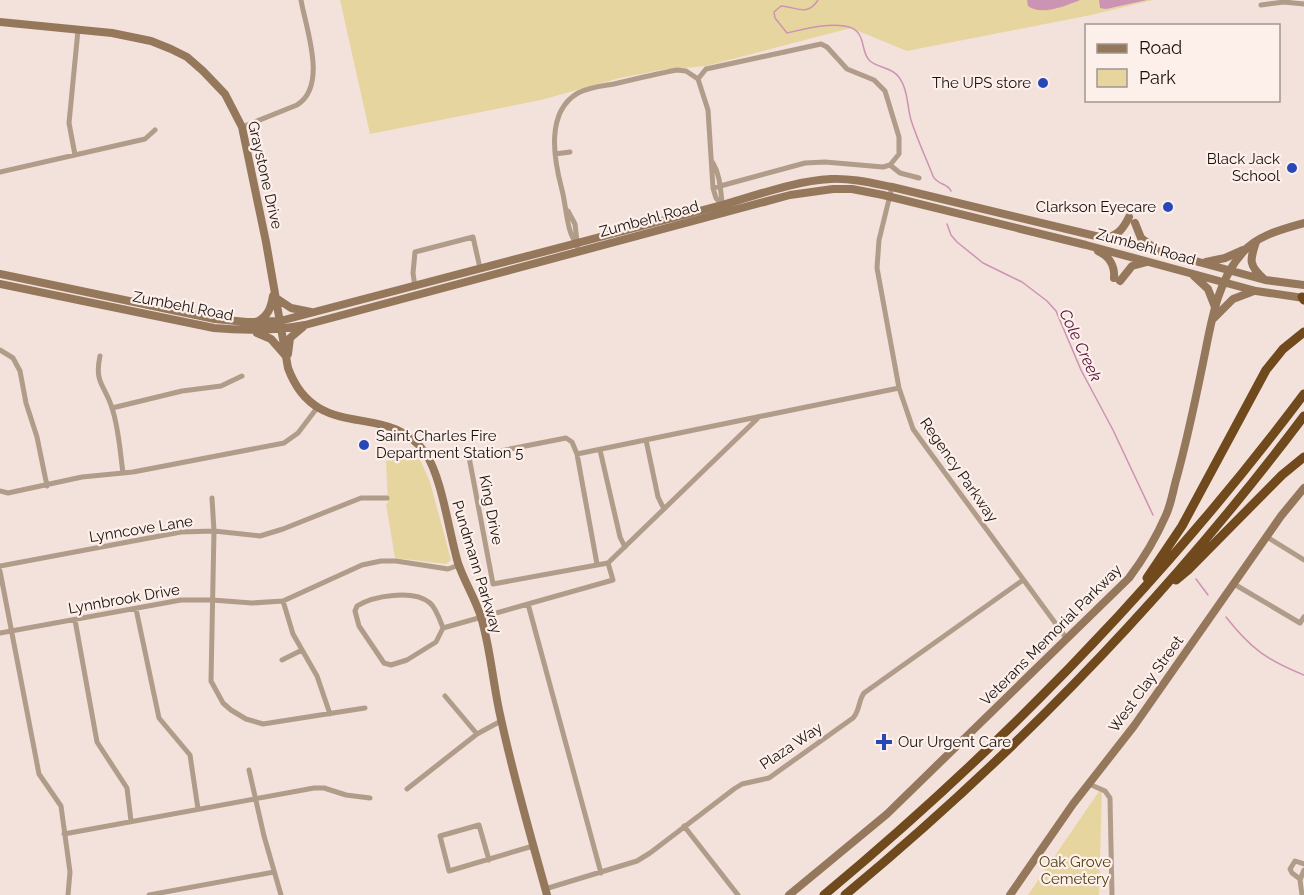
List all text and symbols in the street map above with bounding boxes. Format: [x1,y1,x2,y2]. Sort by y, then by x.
legend [1085,24,1280,102]
text: Road [1139,37,1182,58]
text: Park [1139,67,1176,88]
place label: The UPS store [932,74,1031,92]
marker: The UPS store [1036,76,1050,90]
street label: Graystone Drive [244,119,286,231]
place label: Black Jack School [1207,150,1281,185]
marker: Black Jack School [1285,161,1299,175]
street label: Zumbehl Road [597,197,701,241]
place label: Clarkson Eyecare [1036,198,1156,216]
marker: Clarkson Eyecare [1161,200,1175,214]
street label: Zumbehl Road [1094,225,1198,269]
street label: Zumbehl Road [131,287,235,325]
water label: Cole Creek [1055,306,1106,385]
street label: Regency Parkway [916,414,1002,526]
place label: Saint Charles Fire Department Station 5 [376,427,523,462]
marker: Saint Charles Fire Department Station 5 [357,438,371,452]
street label: King Drive [475,474,507,547]
street label: Pundmann Parkway [448,498,506,636]
street label: Lynncove Lane [88,512,194,546]
street label: Veterans Memorial Parkway [977,561,1125,709]
street label: Lynnbrook Drive [67,580,181,618]
street label: West Clay Street [1105,632,1187,736]
street label: Plaza Way [756,719,826,773]
marker: Our Urgent Care [875,733,893,751]
place label: Our Urgent Care [898,733,1011,751]
park label: Oak Grove Cemetery [1039,853,1111,888]

